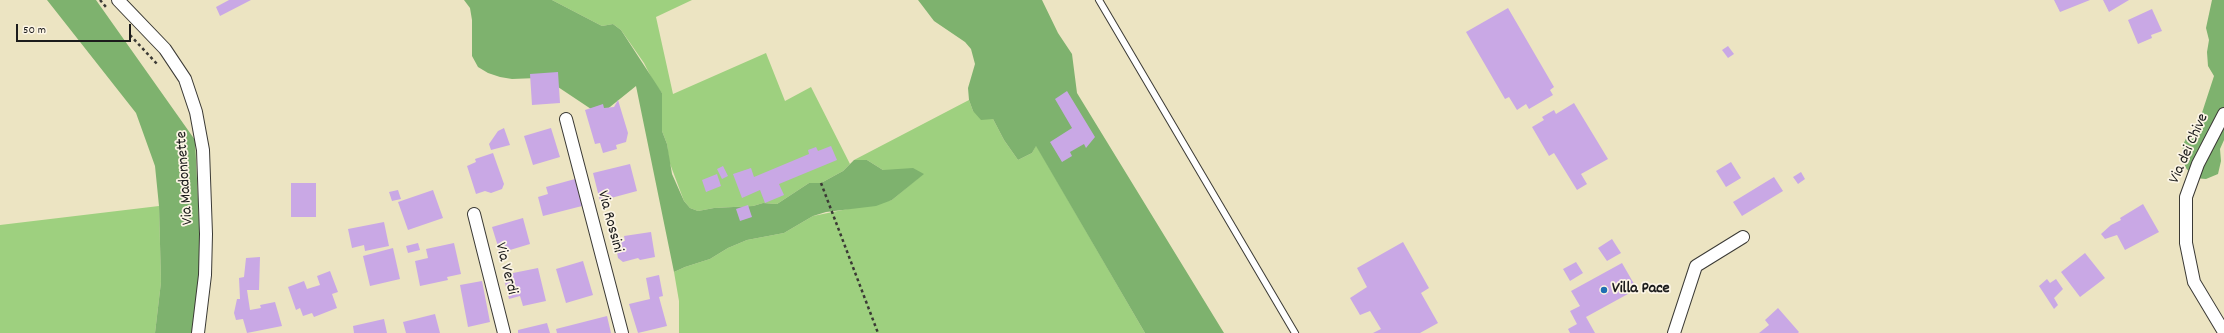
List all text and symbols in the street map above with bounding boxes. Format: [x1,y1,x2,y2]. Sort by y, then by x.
scale bar [18,16,133,42]
text: 50 m [23,22,46,39]
street label: Via dei Chive [2166,111,2214,187]
street label: Via Madonnette [173,130,199,226]
street label: Via Rossini [592,189,626,255]
street label: Via Verdi [489,241,521,297]
place label: Villa Pace [1612,280,1670,300]
marker: Villa Pace [1599,285,1609,295]

